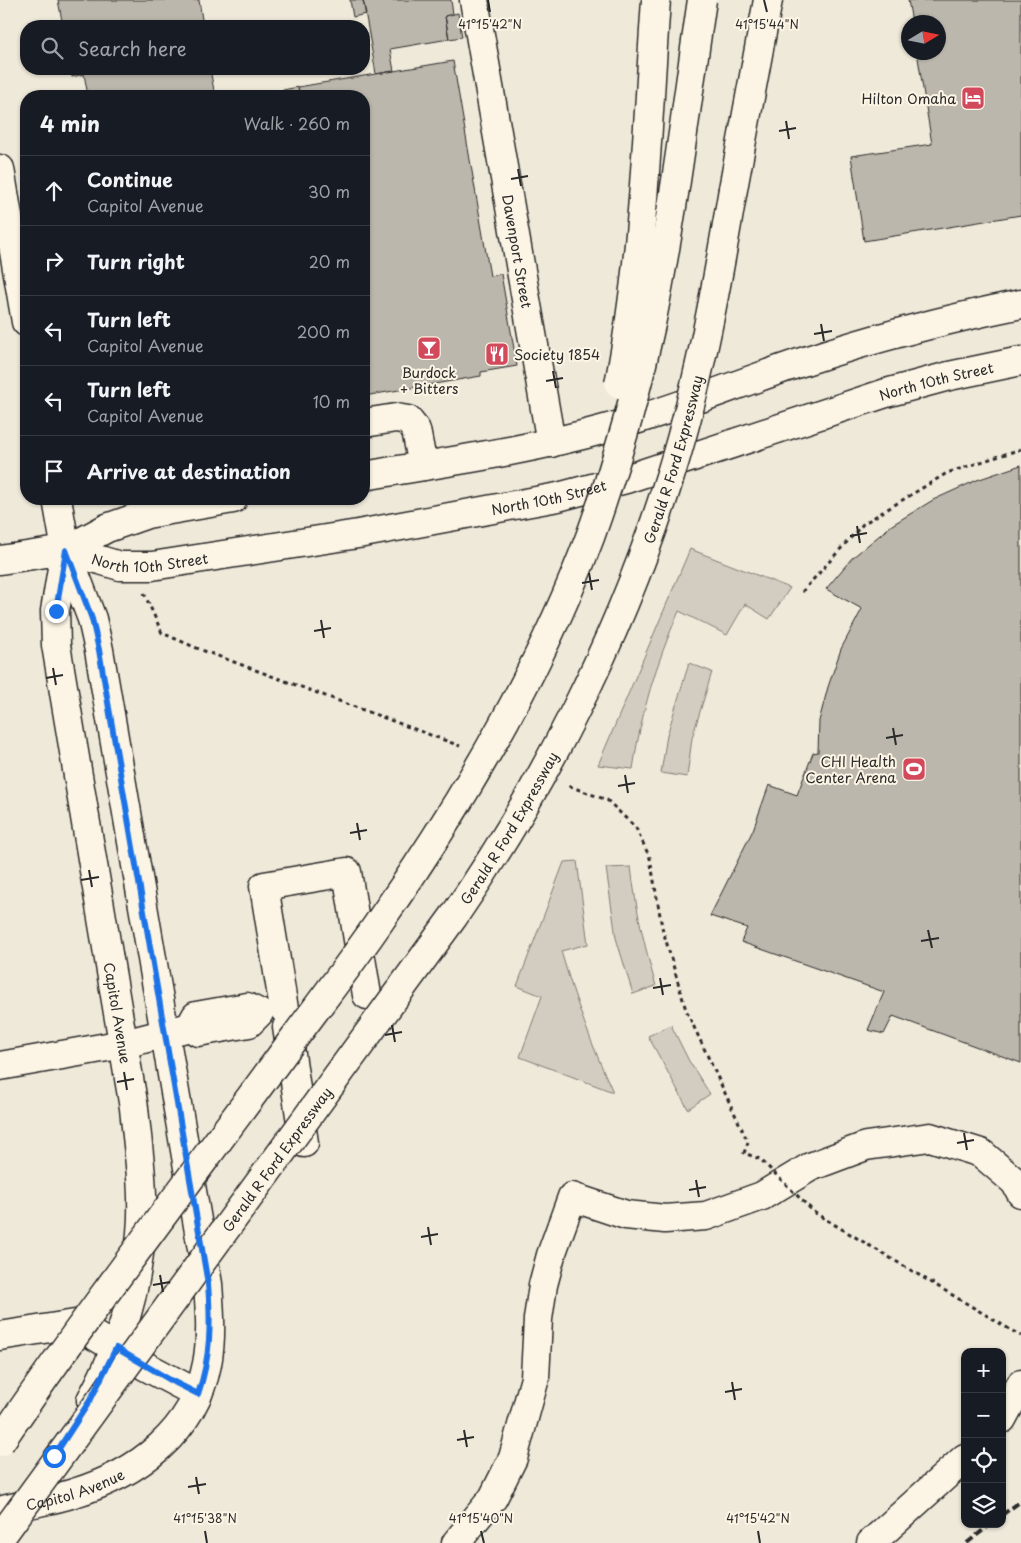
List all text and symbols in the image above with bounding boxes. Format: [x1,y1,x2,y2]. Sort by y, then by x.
text: 41°15'42"N [458,15,522,33]
text: 41°15'44"N [735,15,799,33]
north arrow [901,15,946,60]
search box [20,20,370,75]
icon: search [38,34,66,62]
text: Search here [78,34,187,62]
hotel icon: Hilton Omaha [960,85,986,111]
place label: Hilton Omaha [862,88,956,109]
text: 4 min [40,107,100,139]
text: Walk · 260 m [244,111,350,135]
text: Continue [87,165,173,193]
icon: ahead [40,177,68,205]
text: 30 m [308,179,350,203]
text: Capitol Avenue [87,193,204,217]
street label: Davenport Street [497,193,538,310]
icon: right [40,247,68,275]
text: Turn right [87,247,185,275]
text: 20 m [309,249,350,273]
text: Turn left [87,305,171,333]
icon: left [40,317,68,345]
text: 200 m [297,319,350,343]
text: Capitol Avenue [87,333,204,357]
bar icon: Burdock + Bitters [416,335,442,361]
restaurant icon: Society 1854 [484,341,510,367]
place label: Society 1854 [514,344,600,365]
street label: North 10th Street [876,356,995,405]
place label: Burdock + Bitters [400,362,458,399]
street label: Gerald R Ford Expressway [638,373,708,546]
text: Turn left [87,375,171,403]
icon: left [40,387,68,415]
text: 10 m [313,389,350,413]
text: Capitol Avenue [87,403,204,427]
icon: arrive [40,457,68,485]
text: Arrive at destination [87,457,291,485]
street label: North 10th Street [489,474,609,520]
street label: North 10th Street [89,547,210,577]
route end [45,600,68,623]
street label: Gerald R Ford Expressway [455,748,563,908]
place label: CHI Health Center Arena [805,751,896,788]
sports icon: CHI Health Center Arena [901,756,927,782]
street label: Capitol Avenue [99,961,137,1066]
street label: Gerald R Ford Expressway [217,1082,336,1236]
map controls [961,1348,1006,1528]
button: + [961,1348,1006,1393]
button: − [961,1393,1006,1438]
button: locate [961,1438,1006,1483]
route start [43,1445,66,1468]
street label: Capitol Avenue [24,1463,128,1515]
button: layers [961,1483,1006,1528]
text: 41°15'38"N [173,1509,237,1527]
text: 41°15'40"N [449,1509,513,1527]
text: 41°15'42"N [726,1509,790,1527]

